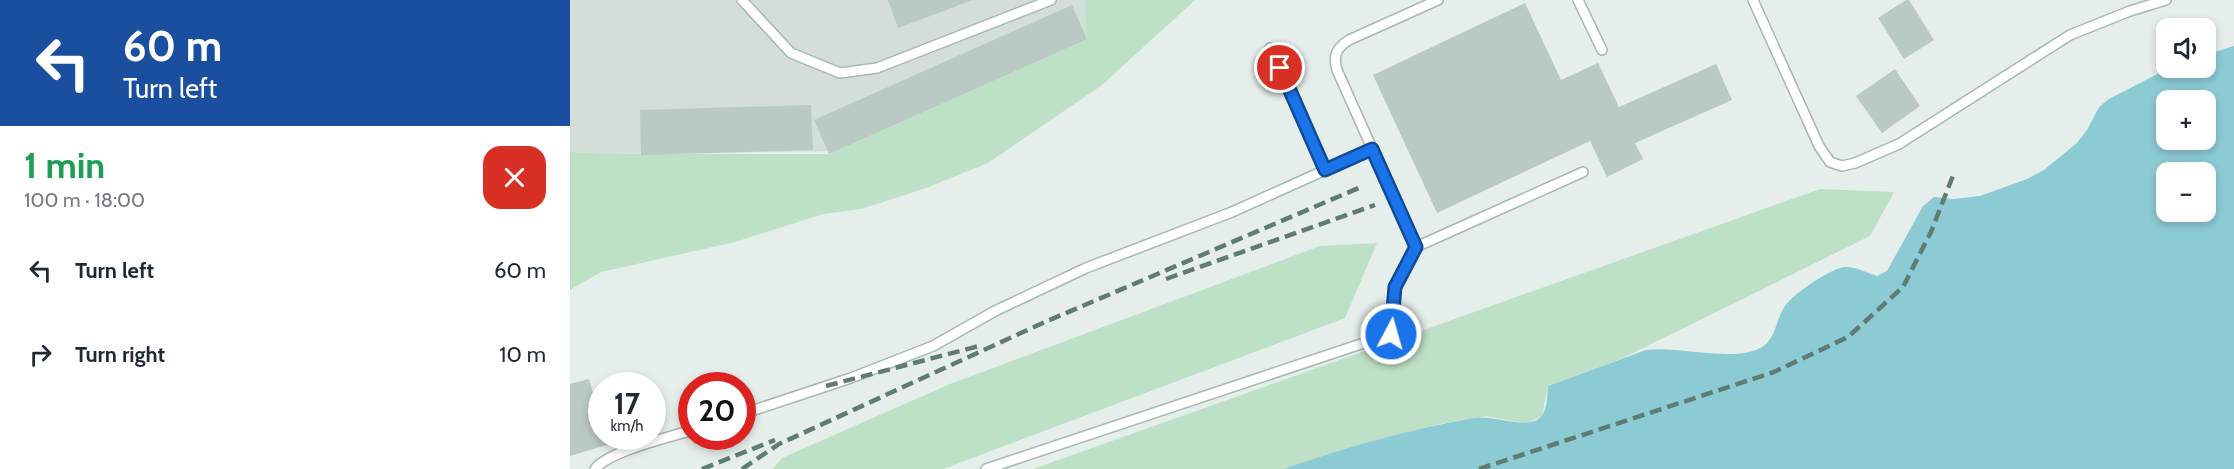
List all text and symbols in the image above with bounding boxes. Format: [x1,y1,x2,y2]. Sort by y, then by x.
map controls [2156,18,2216,222]
button: sound [2156,18,2216,78]
text: 60 m [123,20,222,72]
icon: left [24,24,102,102]
pin [1254,42,1305,93]
icon: arrive [1263,51,1296,84]
text: Turn left [123,72,217,105]
button: + [2156,90,2216,150]
text: 1 min [24,143,105,187]
button: close [483,146,546,209]
button: − [2156,162,2216,222]
text: 100 m · 18:00 [24,188,145,212]
icon: left [24,254,57,287]
text: Turn left [75,257,154,284]
text: 60 m [494,257,546,284]
position arrow [1359,302,1423,366]
icon: right [24,338,57,371]
text: Turn right [75,341,165,368]
text: 10 m [499,341,546,368]
speed limit sign: 20 [678,372,756,450]
text: 17 [614,385,640,422]
text: km/h [611,417,643,435]

